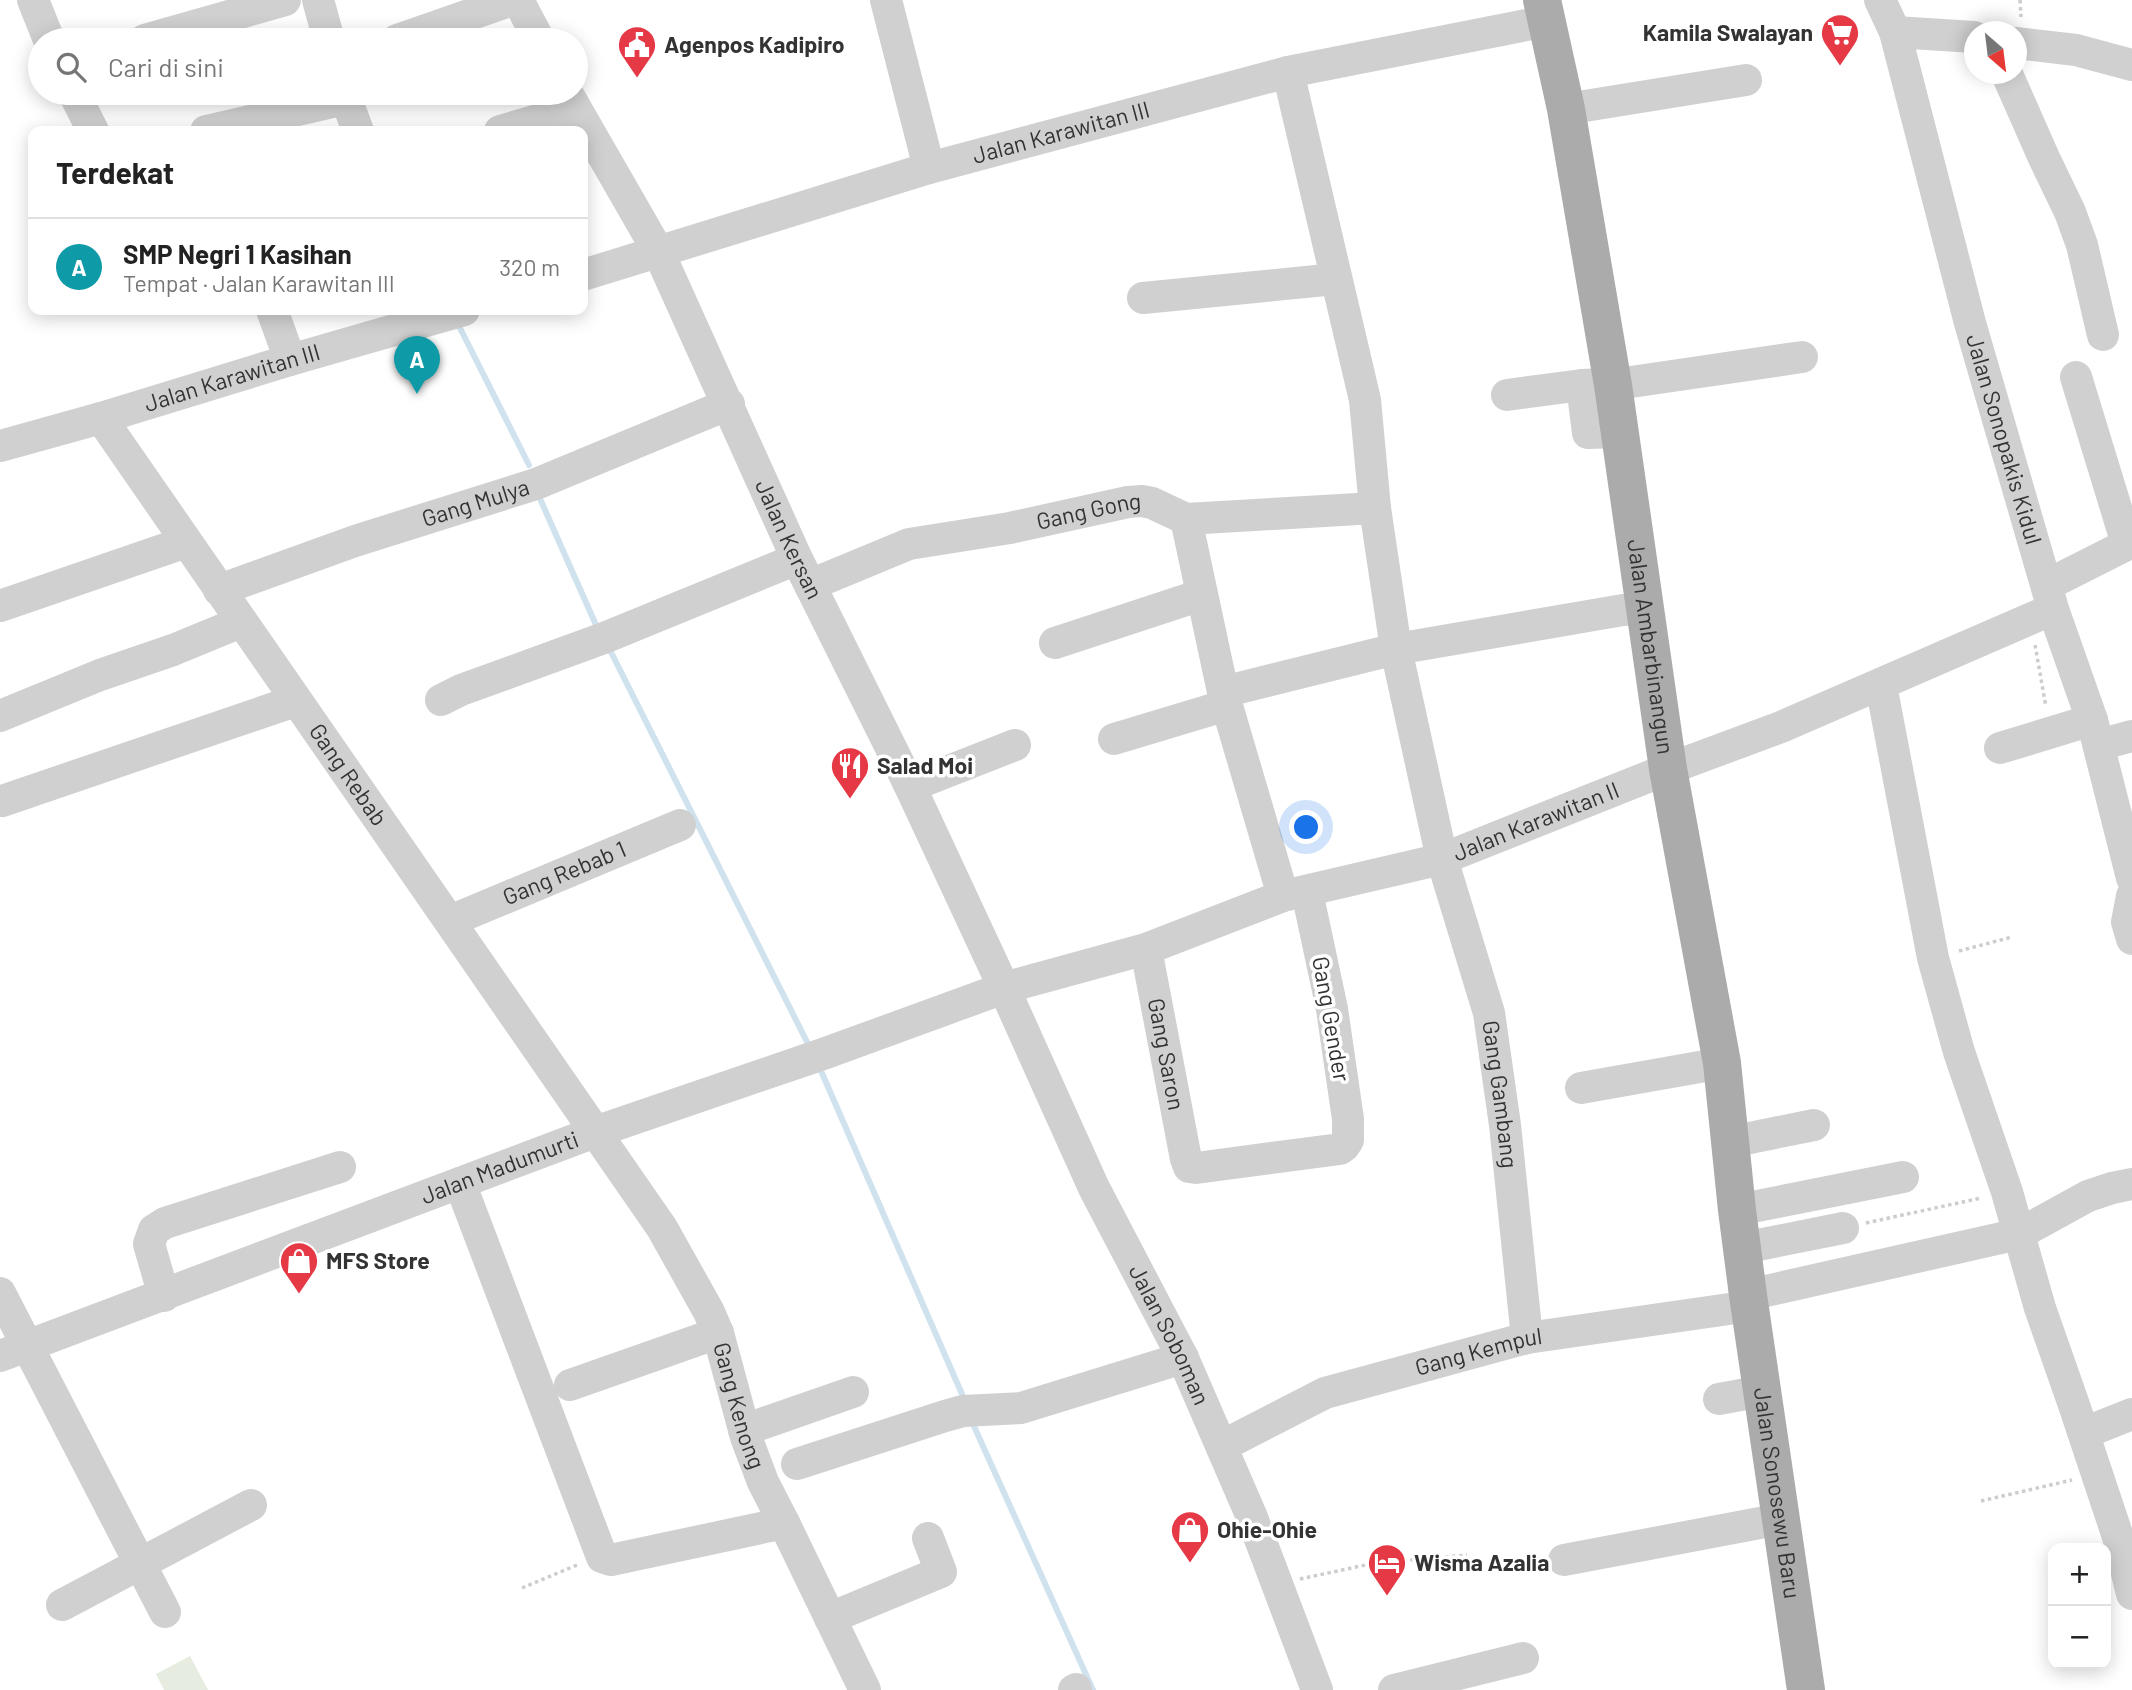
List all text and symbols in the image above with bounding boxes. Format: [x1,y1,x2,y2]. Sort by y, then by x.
supermarket icon: Kamila Swalayan [1819,12,1861,67]
place label: Kamila Swalayan [1643,18,1813,46]
north arrow [1964,21,2027,84]
public building icon: Agenpos Kadipiro [616,24,658,79]
search box [28,28,588,105]
place label: Agenpos Kadipiro [664,30,845,58]
icon: search [52,48,90,86]
text: Cari di sini [108,51,224,82]
street label: Jalan Karawitan III [969,95,1153,169]
text: Terdekat [56,154,174,190]
text: SMP Negri 1 Kasihan [123,238,352,269]
text: A [71,253,87,281]
text: 320 m [499,253,560,281]
text: Tempat · Jalan Karawitan III [123,269,395,297]
street label: Jalan Sonopakis Kidul [1961,331,2048,547]
pin: A [394,336,440,394]
street label: Jalan Karawitan III [141,337,323,417]
street label: Gang Mulya [418,472,533,532]
street label: Jalan Kersan [750,475,830,603]
street label: Gang Gong [1034,486,1142,535]
street label: Jalan Ambarbinangun [1622,537,1681,756]
street label: Gang Rebab [304,718,394,831]
restaurant icon: Salad Moi [829,745,871,800]
place label: Salad Moi [877,751,973,779]
street label: Jalan Karawitan II [1448,775,1623,866]
your location [1289,810,1323,844]
street label: Gang Rebab 1 [498,834,630,910]
street label: Gang Gender [1307,954,1357,1084]
street label: Gang Saron [1143,996,1191,1112]
street label: Gang Gambang [1477,1018,1524,1169]
street label: Jalan Madumurti [417,1124,582,1209]
shop icon: MFS Store [278,1240,320,1295]
place label: MFS Store [326,1246,430,1274]
street label: Jalan Soboman [1124,1259,1217,1409]
street label: Gang Kempul [1412,1321,1544,1381]
street label: Gang Kenong [708,1339,772,1473]
street label: Jalan Sonosewu Baru [1749,1385,1807,1600]
shop icon: Ohie-Ohie [1169,1509,1211,1564]
place label: Ohie-Ohie [1217,1515,1317,1543]
hotel icon: Wisma Azalia [1366,1542,1408,1597]
map controls [2048,1543,2111,1669]
button: + [2048,1543,2111,1606]
place label: Wisma Azalia [1414,1548,1549,1576]
button: − [2048,1606,2111,1669]

